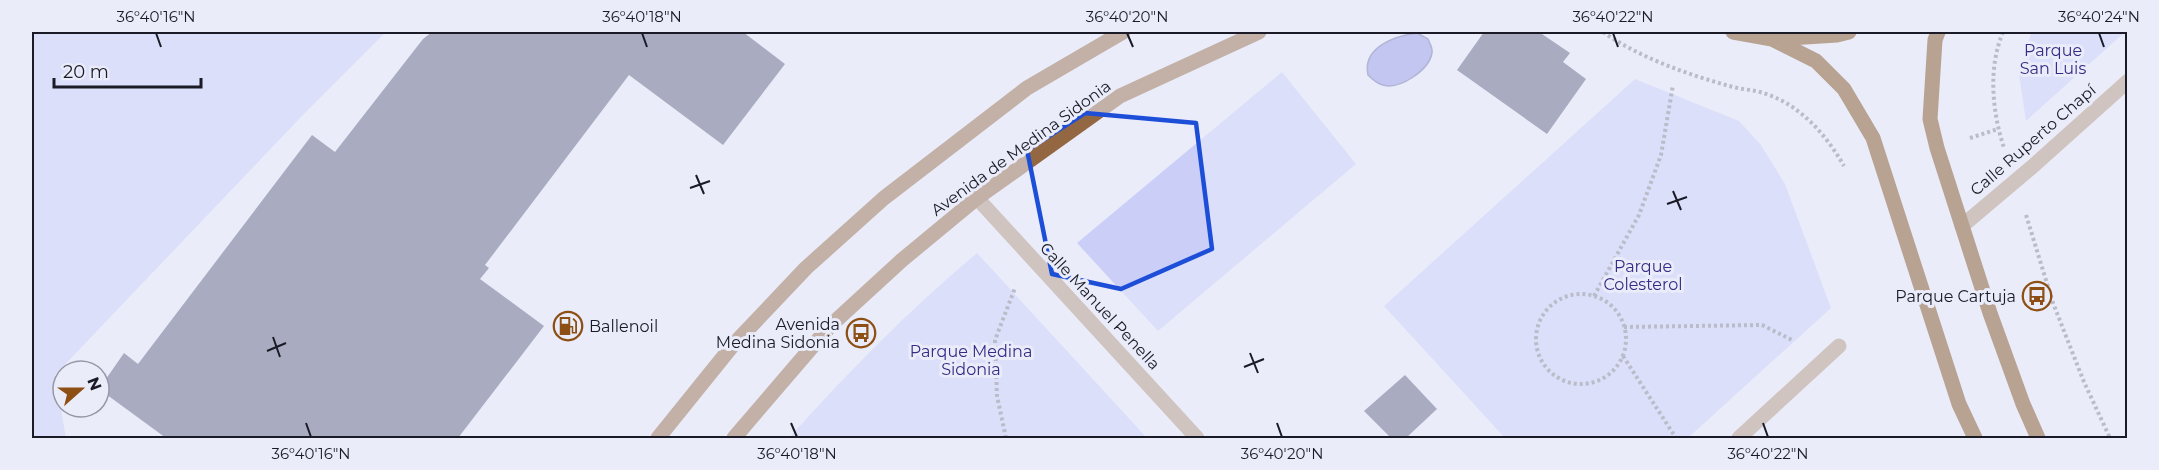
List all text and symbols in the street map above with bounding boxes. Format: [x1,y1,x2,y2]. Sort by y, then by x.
text: 36°40'16"N [117,7,195,26]
text: 36°40'18"N [602,7,682,26]
text: 36°40'20"N [1086,7,1168,26]
text: 36°40'22"N [1572,7,1654,26]
text: 36°40'24"N [2058,7,2140,26]
park label: Parque San Luis [2020,41,2086,78]
scale bar [54,51,201,89]
text: 20 m [63,61,109,83]
street label: Avenida de Medina Sidonia [927,76,1115,220]
street label: Calle Ruperto Chapí [1966,80,2100,200]
street label: Calle Manuel Penella [1036,238,1164,374]
park label: Parque Colesterol [1603,257,1683,294]
bus stop icon: Parque Cartuja [2021,280,2053,312]
place label: Parque Cartuja [1895,287,2016,306]
fuel station icon: Ballenoil [552,310,584,342]
place label: Avenida Medina Sidonia [716,315,840,352]
place label: Ballenoil [589,317,658,336]
bus stop icon: Avenida Medina Sidonia [845,317,877,349]
park label: Parque Medina Sidonia [910,342,1032,379]
north arrow [51,359,111,419]
text: N [83,374,106,393]
text: 36°40'16"N [272,444,350,463]
text: 36°40'18"N [757,444,837,463]
text: 36°40'20"N [1241,444,1323,463]
text: 36°40'22"N [1727,444,1809,463]

